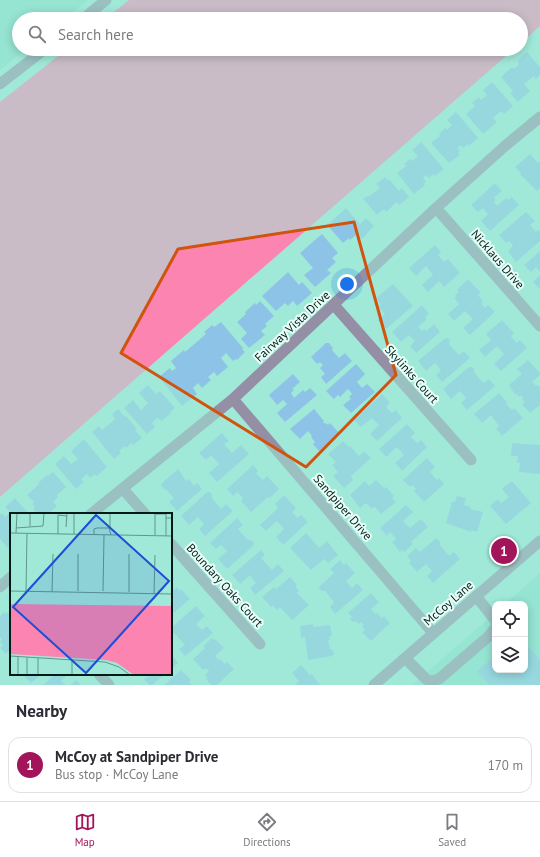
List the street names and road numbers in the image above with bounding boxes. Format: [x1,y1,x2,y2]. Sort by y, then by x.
street label: Nicklaus Drive [468,226,528,292]
street label: Fairway Vista Drive [251,287,333,365]
street label: Skylinks Court [382,342,442,406]
street label: Sandpiper Drive [310,471,376,543]
street label: Boundary Oaks Court [184,540,266,630]
street label: McCoy Lane [420,577,476,629]

